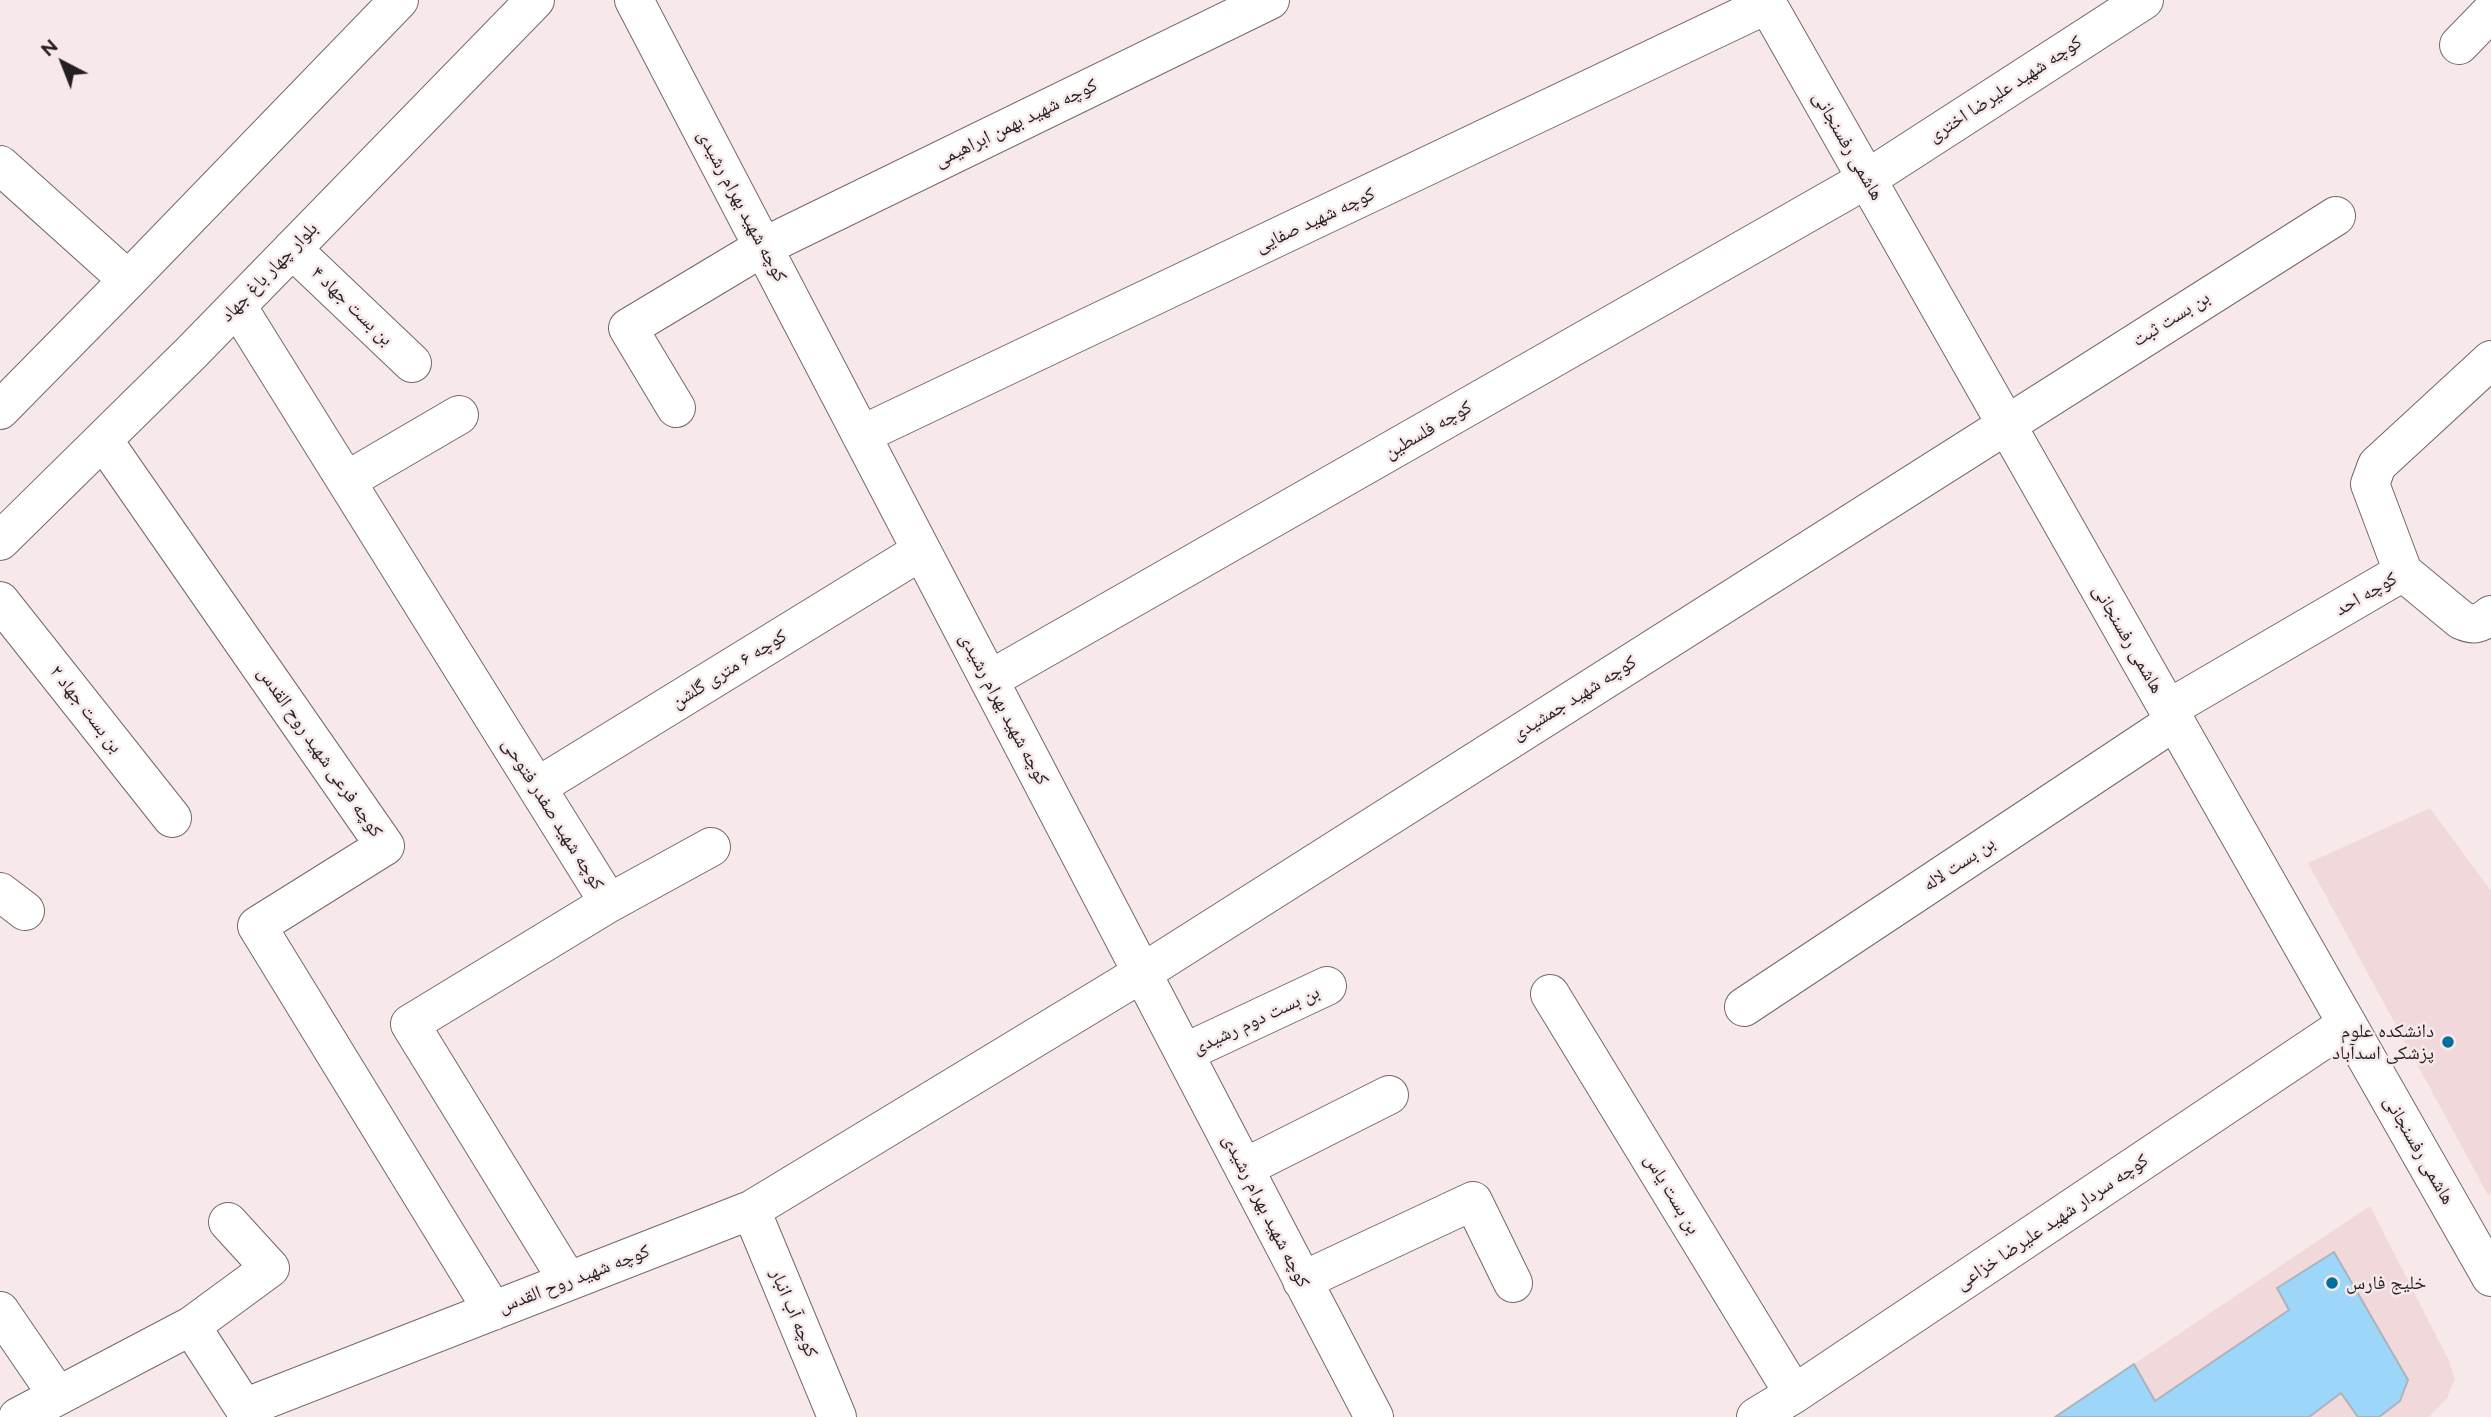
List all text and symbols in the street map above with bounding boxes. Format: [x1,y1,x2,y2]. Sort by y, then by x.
north arrow [28,28,98,98]
street label: کوچه شهید علیرضا اختری [1924,31,2086,147]
text: N [36,34,62,60]
street label: کوچه شهید بهمن ابراهیمی [931,74,1101,172]
street label: هاشمی رفسنجانی [1808,88,1888,204]
street label: کوچه شهید بهرام رشیدی [692,126,792,286]
street label: کوچه شهید صفایی [1252,182,1378,258]
street label: بلوار چهار باغ جهاد [216,217,322,327]
street label: بن بست جهاد ۴ [306,261,398,351]
street label: بن بست ثبت [2128,286,2214,352]
street label: کوچه فلسطین [1380,396,1476,464]
street label: کوچه احد [2331,567,2401,621]
street label: هاشمی رفسنجانی [2088,581,2168,697]
street label: کوچه ۶ متری گلشن [667,624,791,714]
street label: کوچه شهید بهرام رشیدی [954,629,1054,789]
street label: کوچه شهید جمشیدی [1507,650,1641,746]
street label: بن بست جهاد ۲ [45,661,127,757]
street label: کوچه فرعی شهید روح القدس [252,662,388,842]
street label: کوچه شهید صفدر فتوحی [497,734,609,894]
street label: بن بست لاله [1919,832,1999,896]
street label: بن بست دوم رشیدی [1189,981,1323,1059]
place label: دانشکده علوم پزشکی اسدآباد [2332,1020,2434,1064]
marker: دانشکده علوم پزشکی اسدآباد [2440,1034,2456,1050]
street label: هاشمی رفسنجانی [2379,1092,2459,1208]
street label: کوچه شهید بهرام رشیدی [1217,1131,1315,1291]
street label: کوچه سردار شهید علیرضا خزاعی [1951,1149,2153,1295]
street label: بن بست یاس [1639,1150,1705,1238]
street label: کوچه شهید روح القدس [495,1240,653,1318]
street label: کوچه آب انبار [765,1265,823,1361]
place label: خلیج فارس [2346,1272,2426,1294]
marker: خلیج فارس [2324,1275,2340,1291]

